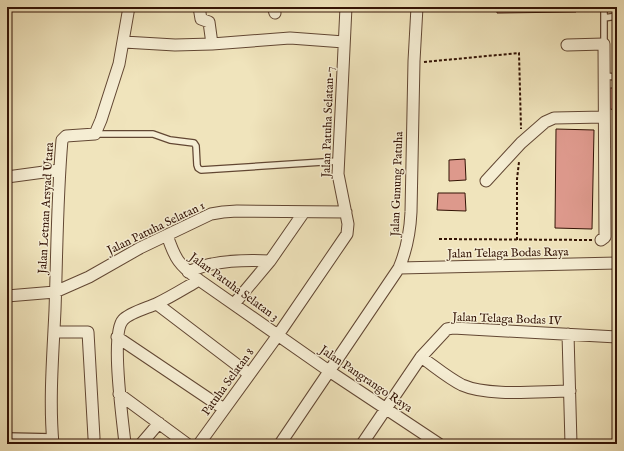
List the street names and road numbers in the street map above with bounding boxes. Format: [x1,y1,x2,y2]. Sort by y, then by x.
street label: Jalan Patuha Selatan-7 [319,66,338,180]
street label: Jalan Gunung Patuha [388,130,407,239]
street label: Jalan Letnan Arsyad Utara [35,141,58,276]
street label: Jalan Patuha Selatan 1 [103,198,208,260]
street label: Jalan Telaga Bodas Raya [445,244,570,263]
street label: Jalan Patuha Selatan 3 [184,248,282,325]
street label: Jalan Telaga Bodas IV [450,310,563,329]
street label: Jalan Pangrango Raya [314,341,416,417]
street label: Patuha Selatan 8 [198,345,258,419]

